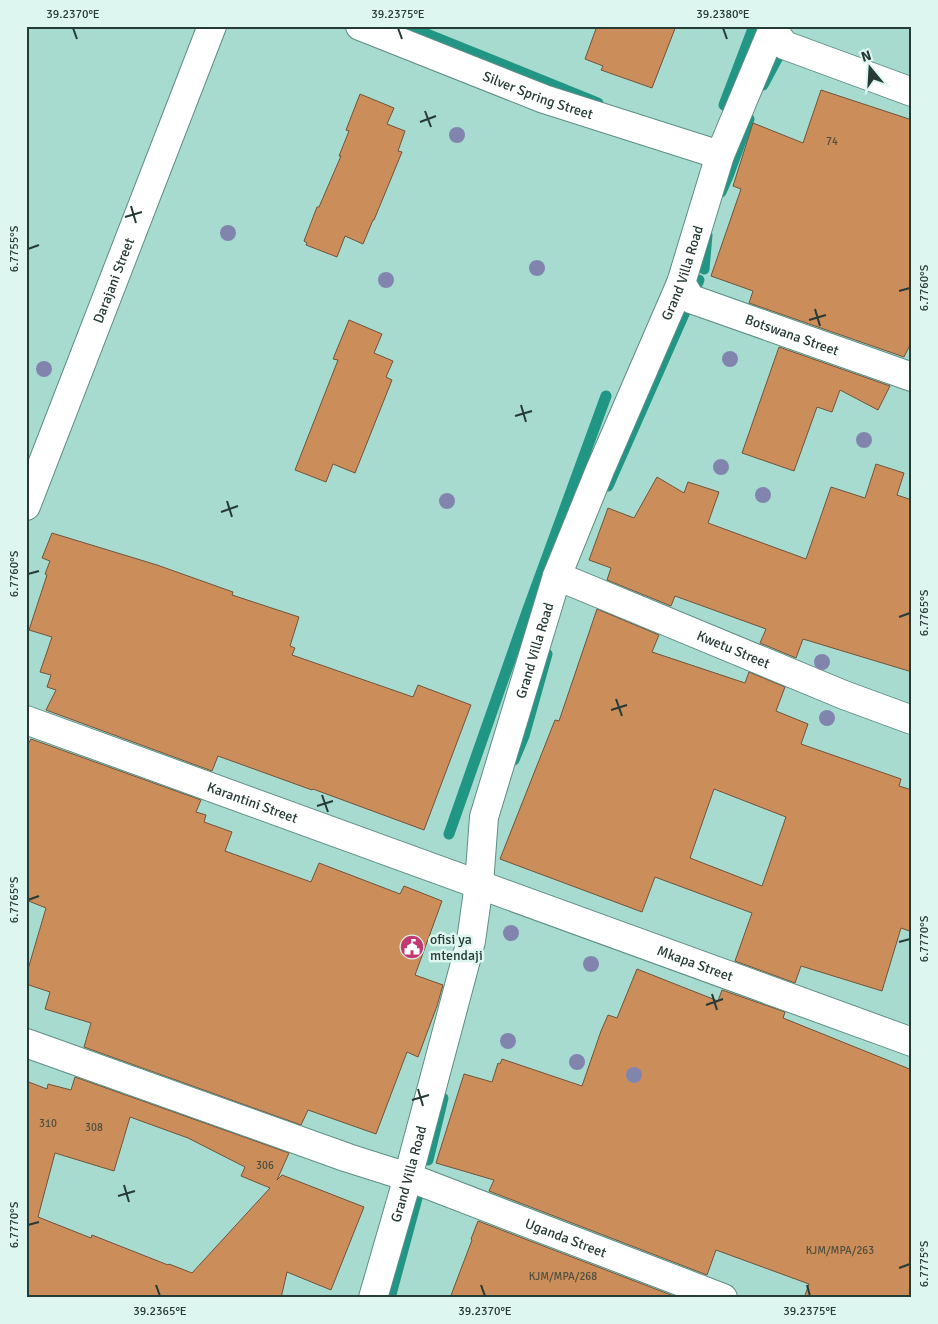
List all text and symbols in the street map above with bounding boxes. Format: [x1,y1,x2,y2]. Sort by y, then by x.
text: 39.2370°E [46,7,100,22]
text: 39.2375°E [371,7,425,22]
text: 39.2380°E [696,7,750,22]
north arrow [846,42,896,92]
text: N [859,47,873,66]
street label: Silver Spring Street [480,67,595,123]
house number: 74 [826,135,838,148]
street label: Grand Villa Road [657,223,707,323]
text: 6.7755°S [7,225,22,272]
street label: Darajani Street [89,235,138,326]
text: 6.7760°S [917,264,932,311]
street label: Botswana Street [743,310,841,359]
text: 6.7760°S [7,550,22,597]
text: 6.7765°S [917,589,932,636]
street label: Grand Villa Road [512,600,557,701]
street label: Kwetu Street [695,627,772,672]
street label: Karantini Street [205,778,300,827]
text: 6.7765°S [7,876,22,923]
text: 6.7770°S [917,915,932,962]
place label: ofisi ya mtendaji [430,931,483,964]
public building icon: ofisi ya mtendaji [399,934,425,960]
street label: Mkapa Street [655,942,736,985]
house number: 310 [39,1117,57,1130]
house number: 308 [85,1121,103,1134]
street label: Grand Villa Road [387,1124,430,1224]
house number: 306 [256,1159,274,1172]
text: 6.7770°S [7,1201,22,1248]
street label: Uganda Street [523,1214,609,1261]
text: 6.7775°S [917,1240,932,1287]
house number: KJM/MPA/263 [806,1244,874,1257]
house number: KJM/MPA/268 [529,1270,597,1283]
text: 39.2365°E [133,1304,187,1319]
text: 39.2370°E [458,1304,512,1319]
text: 39.2375°E [783,1304,837,1319]

